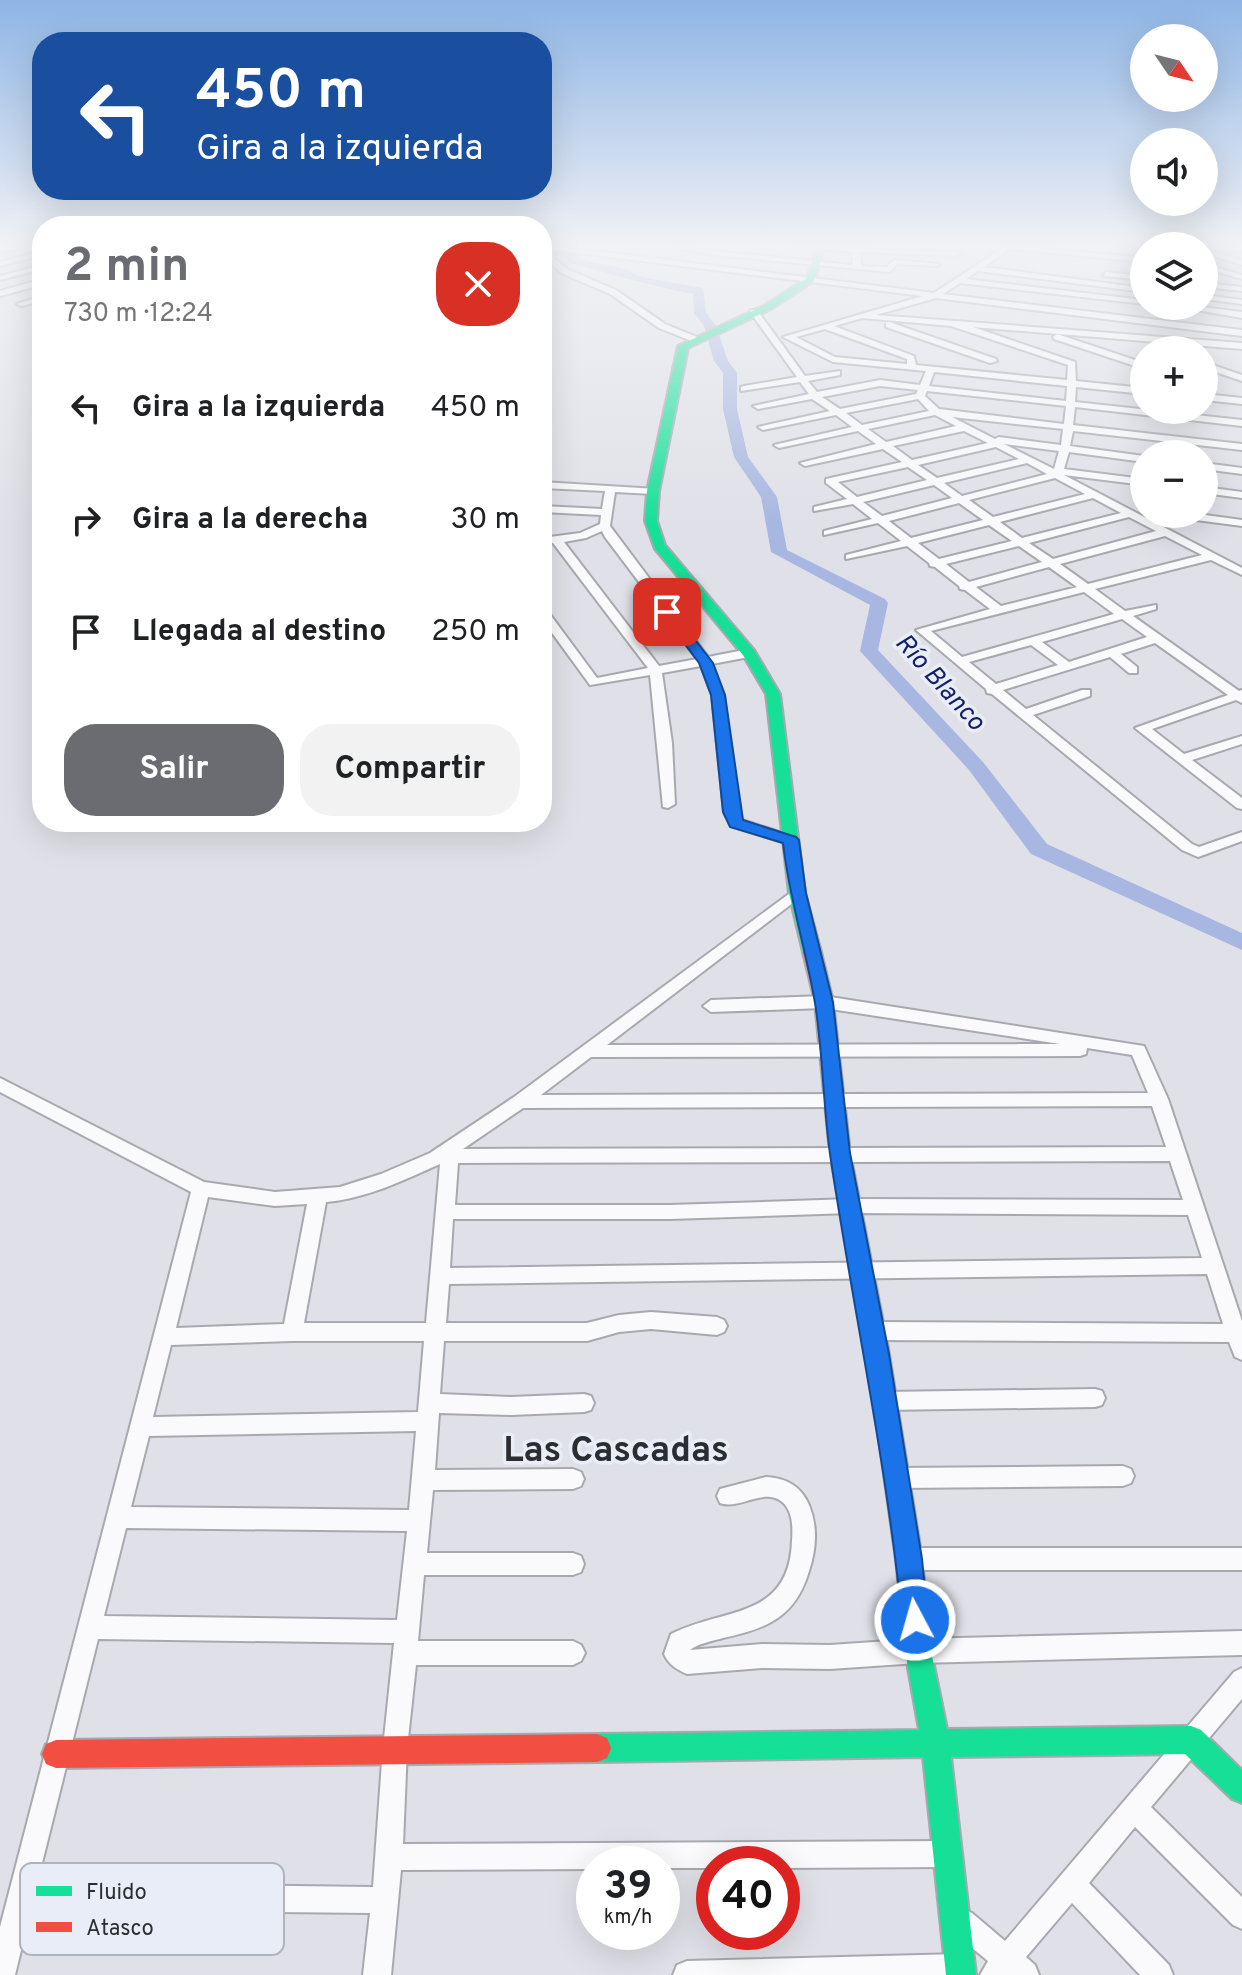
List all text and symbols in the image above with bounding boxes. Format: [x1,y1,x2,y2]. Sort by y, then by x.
north arrow [1130,24,1218,112]
map controls [1130,24,1218,528]
text: 450 m [196,58,366,128]
icon: left [64,64,168,168]
text: Gira a la izquierda [196,127,483,173]
button: sound [1130,128,1218,216]
button: layers [1130,232,1218,320]
text: 2 min [64,238,189,298]
button: close [436,242,520,326]
text: 730 m · 12:24 [64,298,213,331]
button: + [1130,336,1218,424]
icon: left [64,386,108,430]
text: Gira a la izquierda [132,390,385,427]
text: 450 m [431,390,520,427]
button: − [1130,440,1218,528]
icon: right [64,498,108,542]
text: Gira a la derecha [132,502,368,539]
text: 30 m [451,502,520,539]
pin [633,578,701,646]
icon: arrive [645,590,689,634]
icon: arrive [64,610,108,654]
text: Llegada al destino [132,614,386,651]
text: 250 m [431,614,520,651]
water label: Río Blanco [887,628,991,739]
button: Salir [64,724,284,816]
button: Compartir [300,724,520,816]
district label: Las Cascadas [503,1429,729,1475]
position arrow [873,1578,957,1662]
speed limit sign: 40 [696,1846,800,1950]
legend [20,1863,284,1955]
text: 39 [604,1863,652,1913]
text: Fluido [86,1880,147,1907]
text: km/h [604,1905,652,1931]
text: Atasco [86,1916,154,1943]

